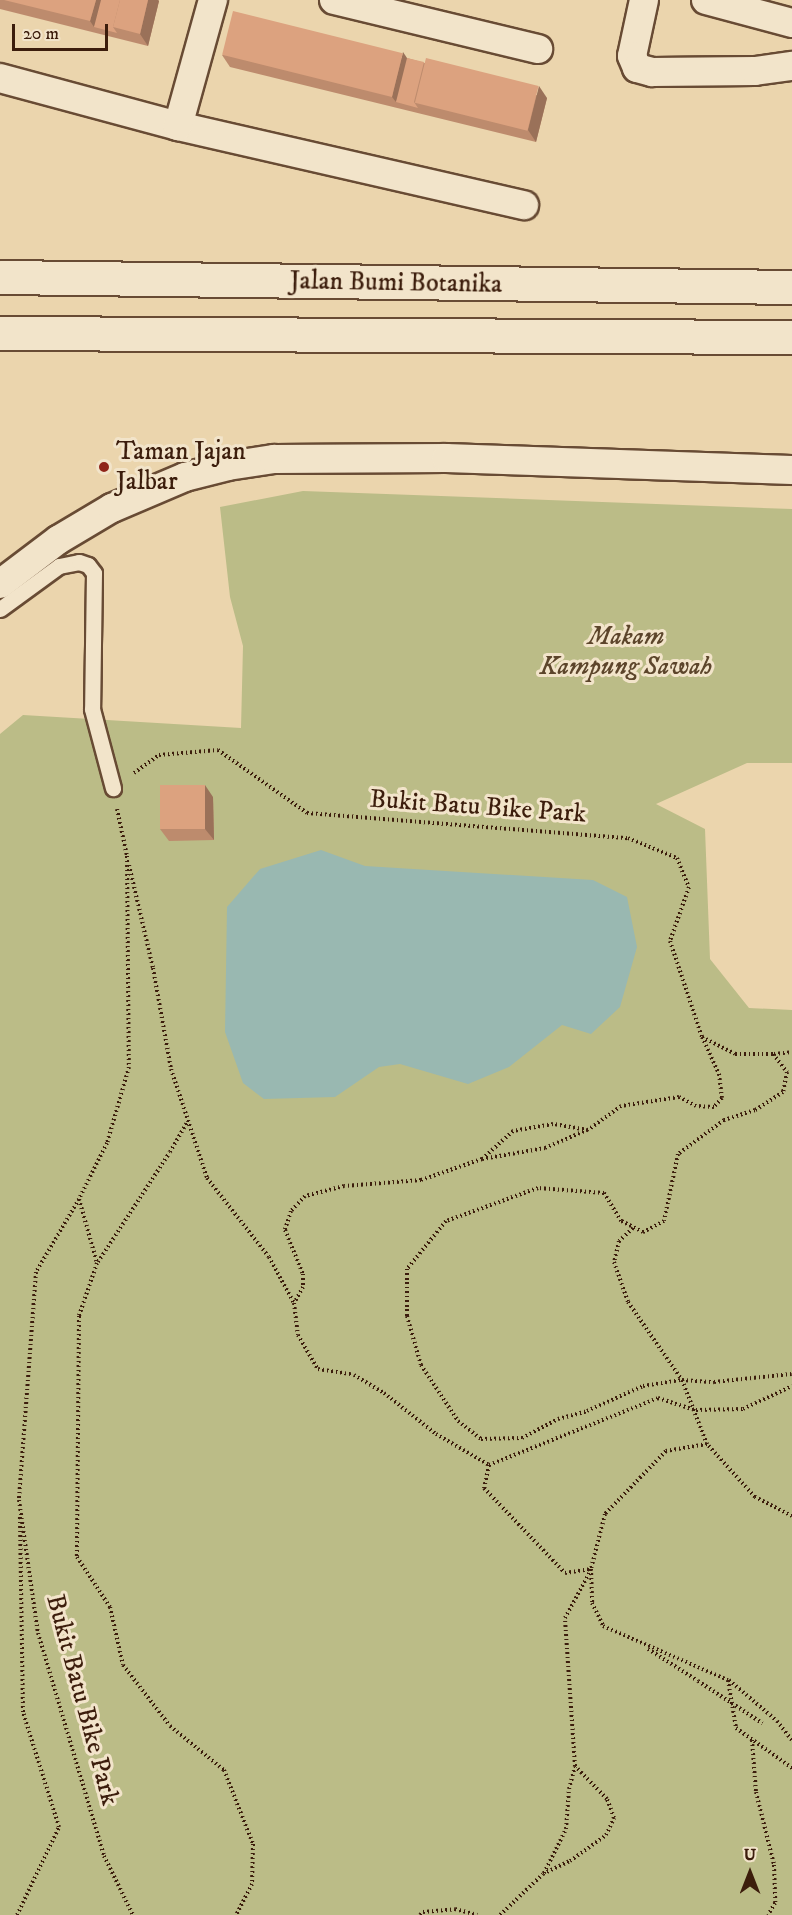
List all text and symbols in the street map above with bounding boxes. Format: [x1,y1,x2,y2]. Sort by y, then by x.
scale bar [15,12,111,50]
text: 20 m [23,23,59,45]
street label: Jalan Bumi Botanika [290,266,502,300]
place label: Taman Jajan Jalbar [116,436,246,497]
marker: Taman Jajan Jalbar [97,460,111,474]
park label: Makam Kampung Sawah [540,621,712,682]
street label: Bukit Batu Bike Park [369,784,587,830]
street label: Bukit Batu Bike Park [39,1591,125,1809]
north arrow [720,1843,780,1903]
text: U [744,1845,756,1865]

